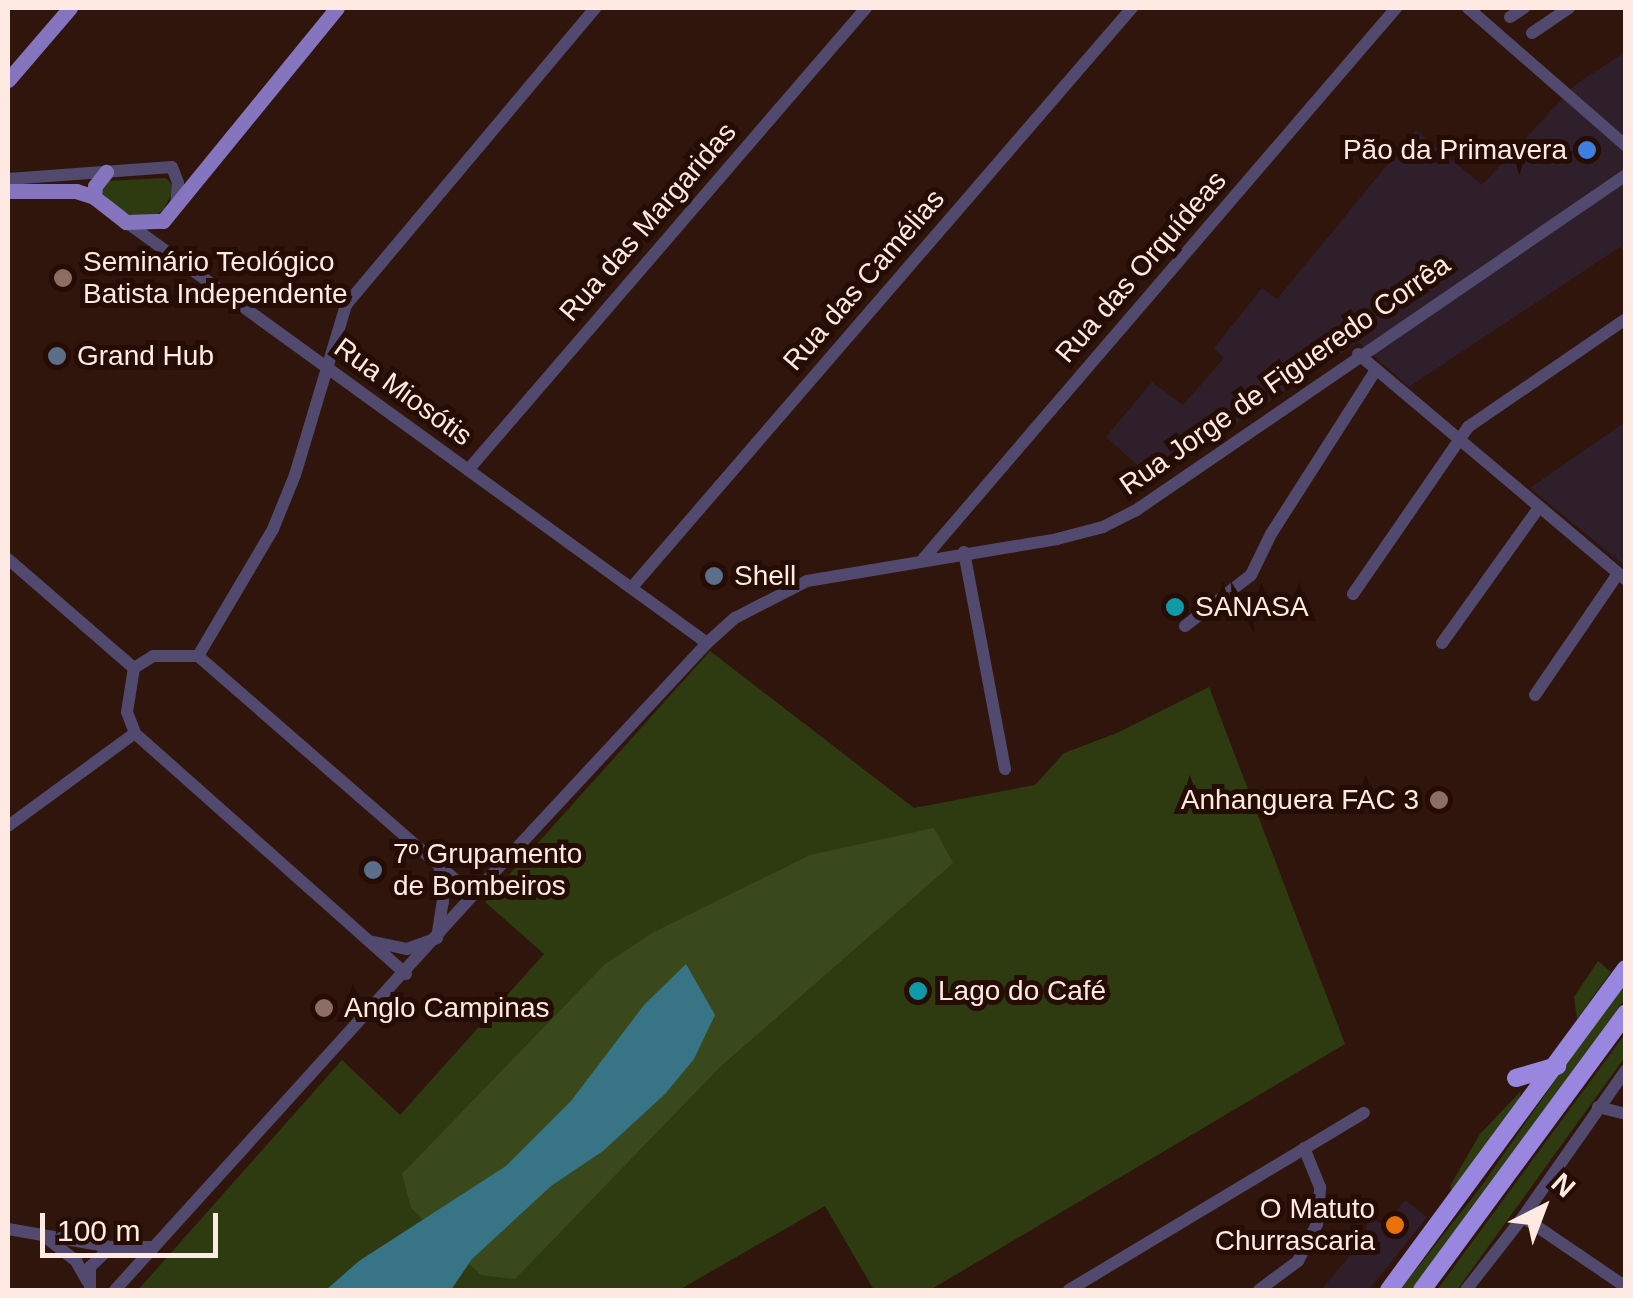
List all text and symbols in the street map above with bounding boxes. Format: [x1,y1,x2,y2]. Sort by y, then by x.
street label: Rua das Margaridas [553,116,743,328]
place label: Pão da Primavera [1343,133,1567,167]
marker: Pão da Primavera [1576,139,1598,161]
street label: Rua das Orquídeas [1049,164,1233,370]
street label: Rua das Camélias [776,183,952,377]
place label: Seminário Teológico Batista Independente [83,245,348,311]
street label: Rua Jorge de Figueredo Corrêa [1113,248,1457,502]
marker: Seminário Teológico Batista Independente [52,267,74,289]
street label: Rua Miosótis [328,331,478,453]
place label: Grand Hub [77,339,214,373]
marker: Grand Hub [46,345,68,367]
place label: Shell [734,559,796,593]
marker: Shell [703,565,725,587]
place label: SANASA [1195,590,1309,624]
marker: SANASA [1164,596,1186,618]
place label: Anhanguera FAC 3 [1181,783,1419,817]
marker: Anhanguera FAC 3 [1428,789,1450,811]
place label: 7º Grupamento de Bombeiros [393,837,582,903]
marker: 7º Grupamento de Bombeiros [362,859,384,881]
place label: Lago do Café [938,974,1106,1008]
marker: Lago do Café [907,980,929,1002]
place label: Anglo Campinas [344,991,549,1025]
marker: Anglo Campinas [313,997,335,1019]
north arrow [1493,1158,1593,1258]
text: N [1546,1167,1581,1204]
place label: O Matuto Churrascaria [1215,1192,1375,1258]
scale bar [45,1193,222,1255]
text: 100 m [57,1214,140,1247]
marker: O Matuto Churrascaria [1384,1214,1406,1236]

